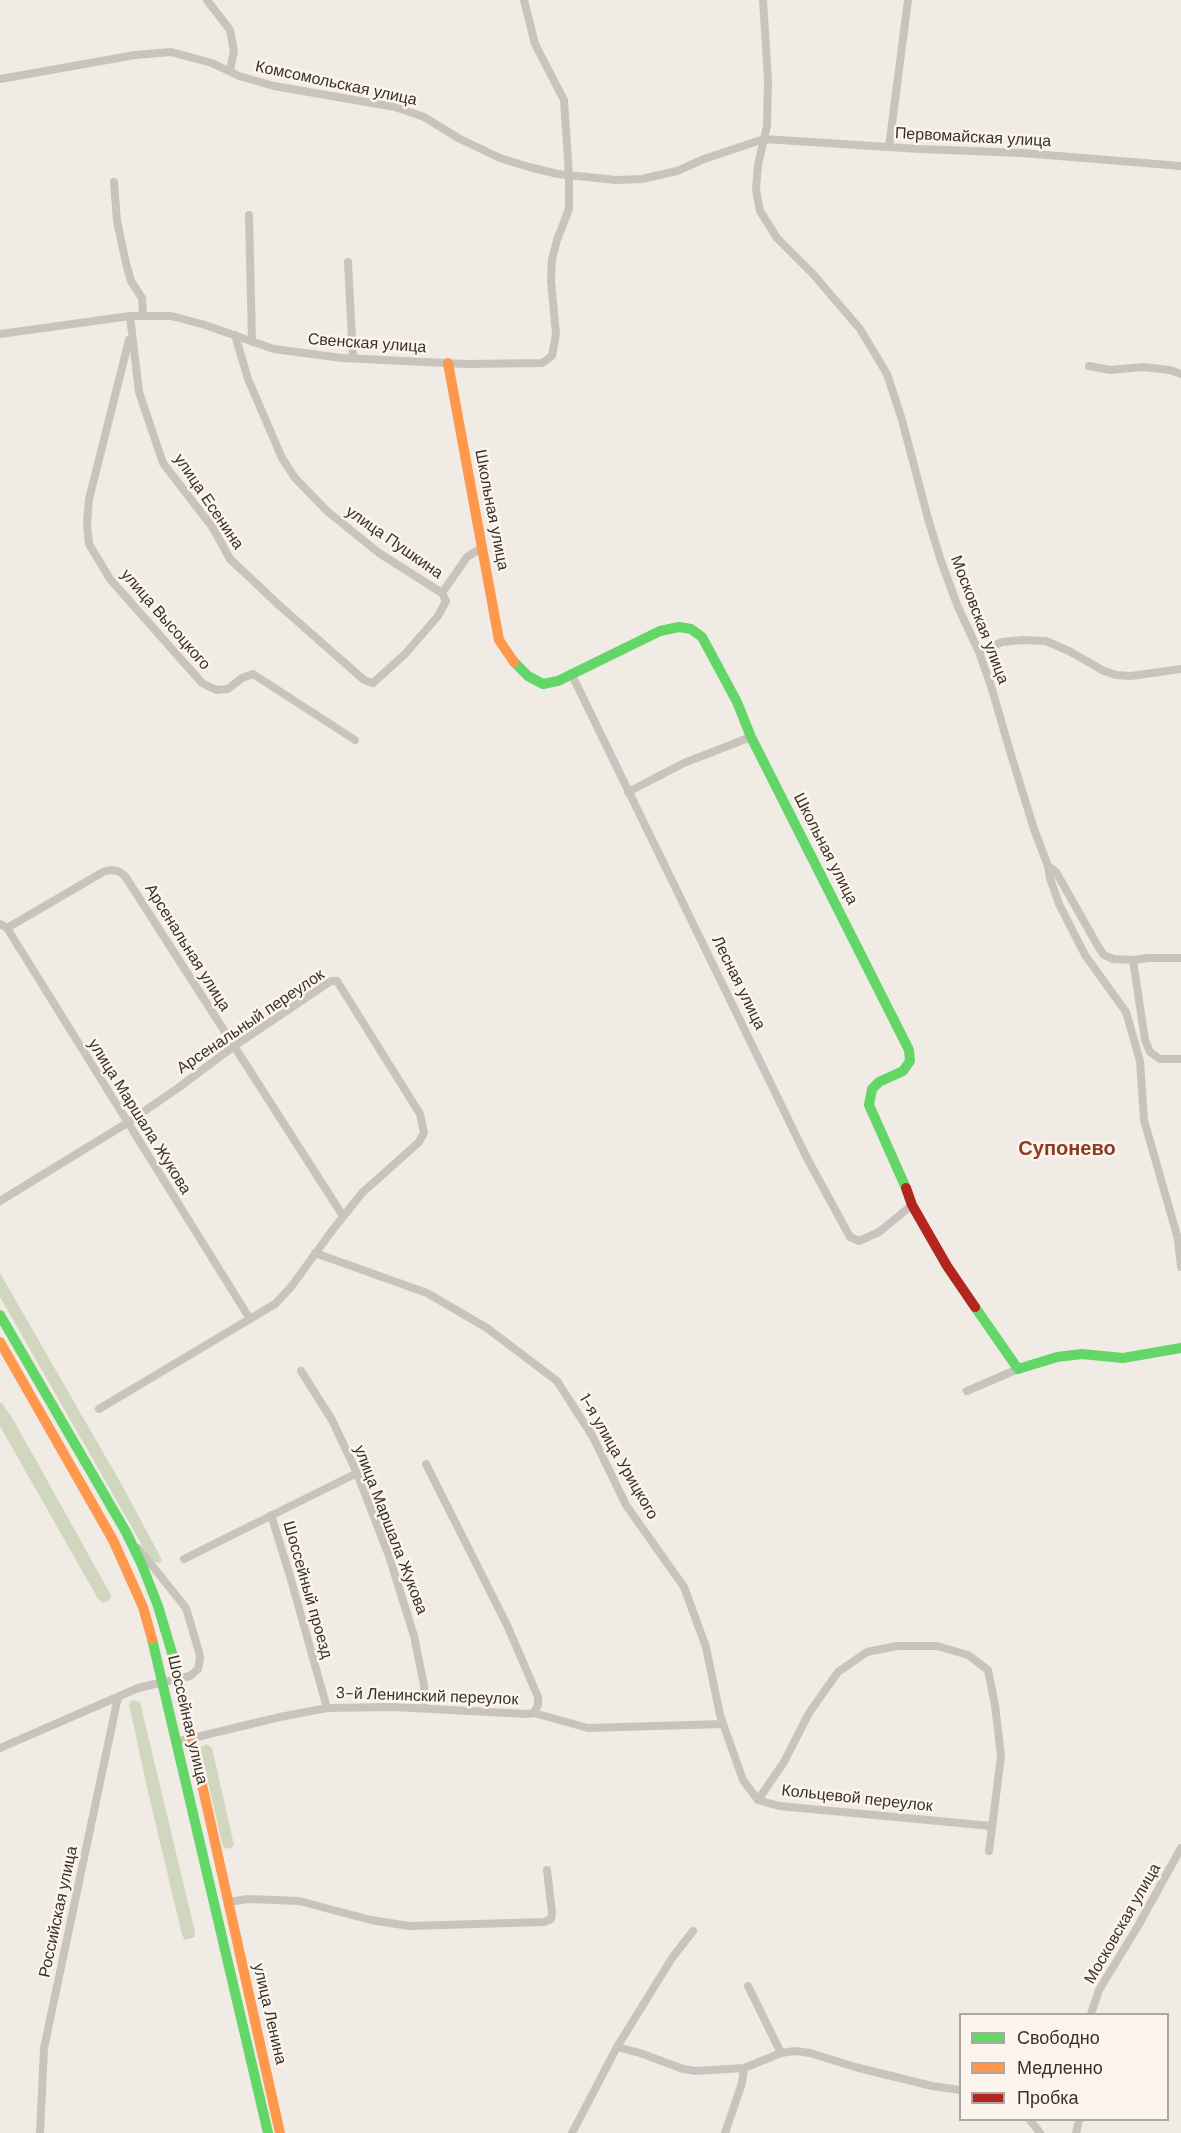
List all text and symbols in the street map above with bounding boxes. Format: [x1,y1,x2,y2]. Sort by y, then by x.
street label: Комсомольская улица [253,57,419,111]
street label: Первомайская улица [894,124,1052,152]
street label: Свенская улица [307,330,427,358]
street label: Школьная улица [470,448,512,572]
street label: улица Есенина [169,451,247,553]
street label: улица Пушкина [342,502,446,584]
street label: Московская улица [946,553,1012,687]
street label: улица Высоцкого [116,566,214,674]
street label: Школьная улица [789,790,861,908]
street label: Арсенальная улица [140,881,234,1015]
street label: Лесная улица [707,933,769,1033]
street label: Арсенальный переулок [174,965,328,1079]
street label: улица Маршала Жукова [83,1036,195,1198]
district label: Супонево [1018,1138,1116,1162]
street label: 1-я улица Урицкого [574,1391,662,1523]
street label: улица Маршала Жукова [349,1443,431,1617]
street label: Шоссейный проезд [278,1519,336,1661]
street label: Шоссейная улица [163,1654,211,1786]
street label: 3-й Ленинский переулок [335,1684,519,1710]
street label: Кольцевой переулок [780,1782,934,1816]
street label: Российская улица [36,1845,82,1979]
street label: Московская улица [1081,1860,1165,1988]
street label: улица Ленина [248,1962,290,2066]
legend [959,2013,1169,2121]
text: Свободно [1017,2026,1100,2050]
text: Медленно [1017,2056,1103,2080]
text: Пробка [1017,2086,1079,2110]

